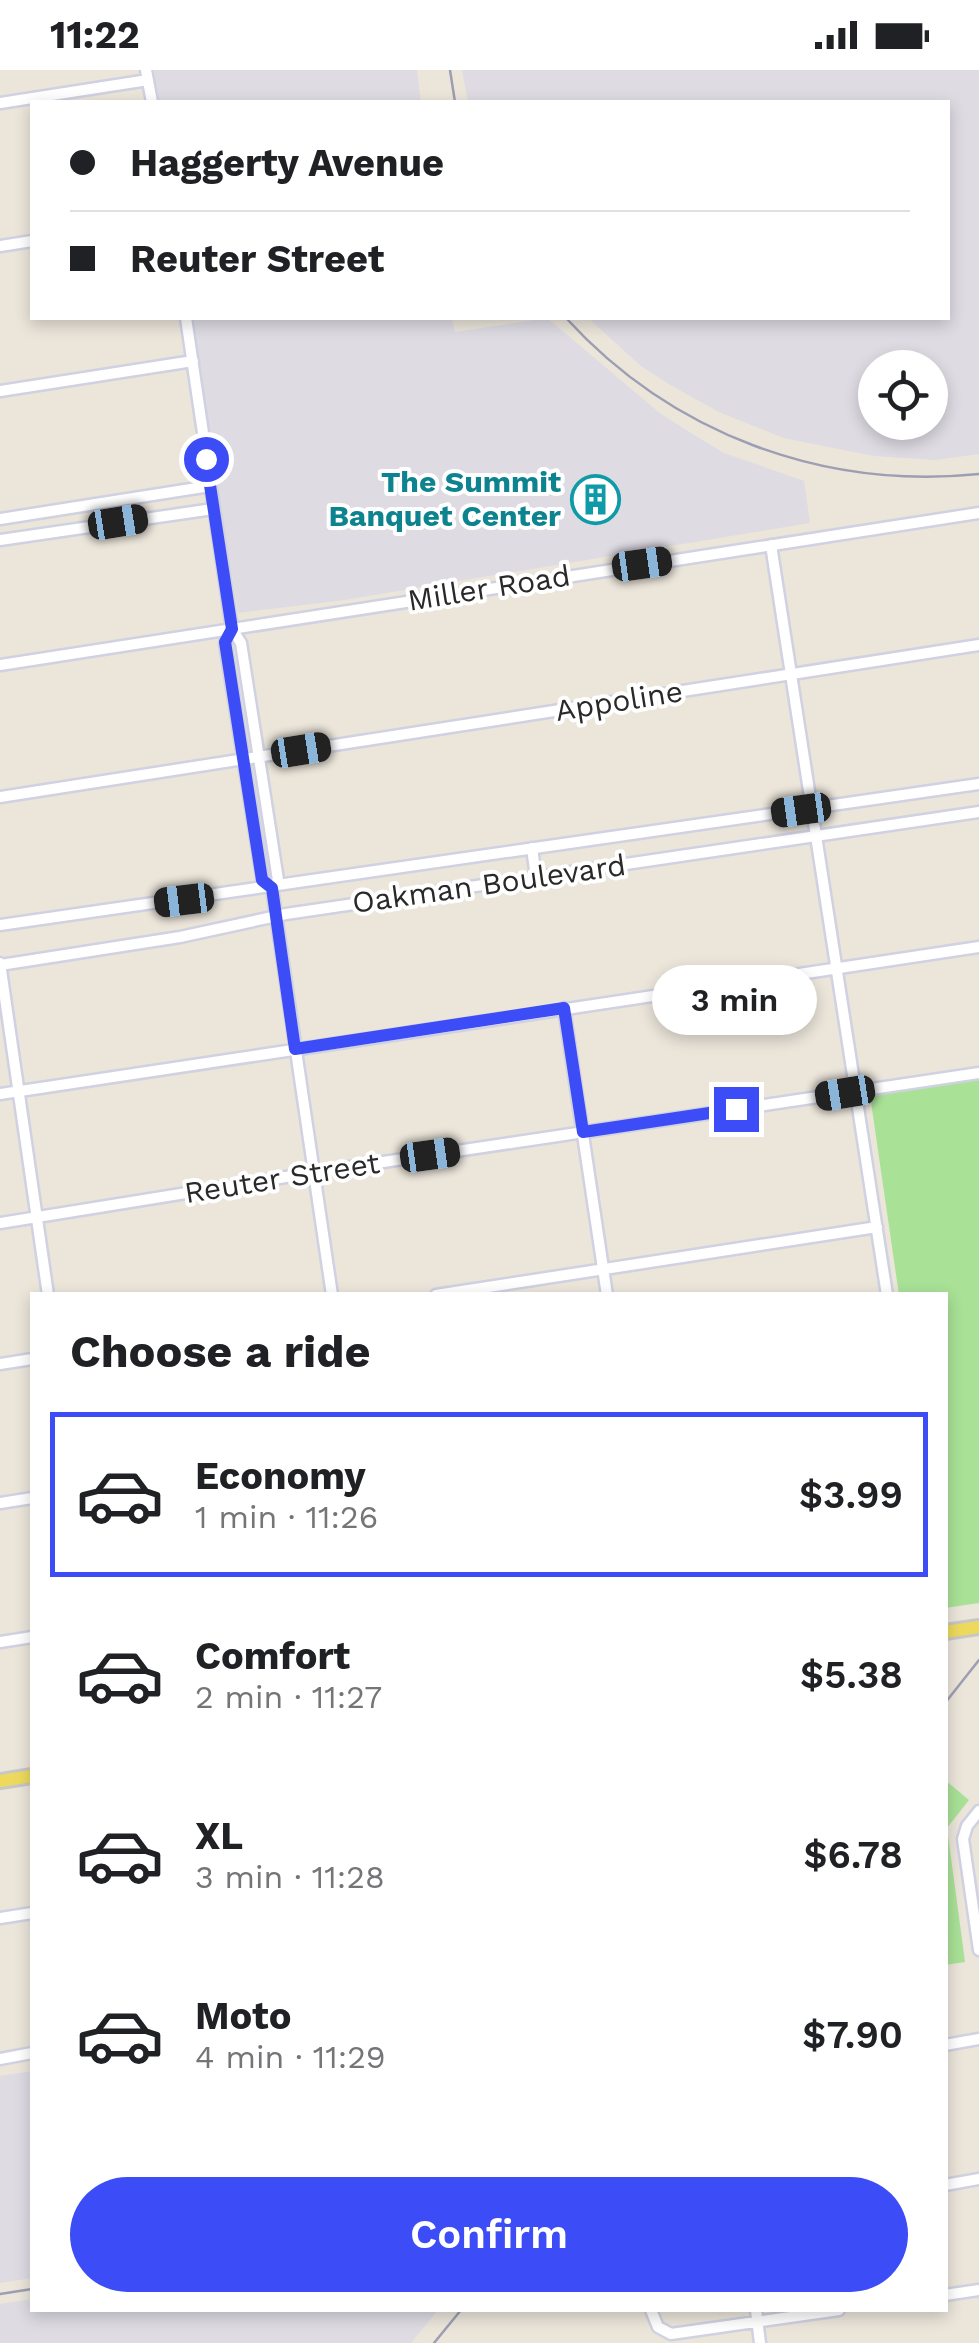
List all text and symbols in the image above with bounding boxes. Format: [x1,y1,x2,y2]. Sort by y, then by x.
text: 11:22 [50,13,140,57]
text: Haggerty Avenue [130,141,444,185]
text: Reuter Street [130,237,384,281]
map controls [858,350,948,440]
button: locate [858,350,948,440]
route start [184,437,229,482]
place label: The Summit Banquet Center [329,464,561,533]
building icon: The Summit Banquet Center [570,473,622,525]
car [86,502,150,542]
car [610,545,674,583]
street label: Miller Road [405,557,573,618]
street label: Appoline [553,673,685,728]
car [269,730,333,770]
car [769,791,833,829]
street label: Oakman Boulevard [350,847,628,920]
car [152,881,216,919]
callout: 3 min [654,964,818,1034]
text: 3 min [691,981,778,1019]
car [813,1073,877,1113]
route end [714,1087,759,1132]
car [398,1136,462,1174]
street label: Reuter Street [182,1145,382,1210]
text: Choose a ride [70,1325,370,1378]
icon: car [75,1450,165,1540]
text: Economy [195,1454,366,1498]
text: $3.99 [799,1473,903,1517]
text: 1 min · 11:26 [195,1498,378,1536]
icon: car [75,1630,165,1720]
text: Comfort [195,1634,350,1678]
text: $5.38 [800,1653,903,1697]
text: 2 min · 11:27 [195,1678,382,1716]
icon: car [75,1810,165,1900]
text: XL [195,1814,243,1858]
text: $6.78 [803,1833,903,1877]
text: 3 min · 11:28 [195,1858,385,1896]
icon: car [75,1990,165,2080]
text: Moto [195,1994,291,2038]
text: $7.90 [802,2013,903,2057]
text: 4 min · 11:29 [195,2038,386,2076]
button: Confirm [70,2177,908,2292]

